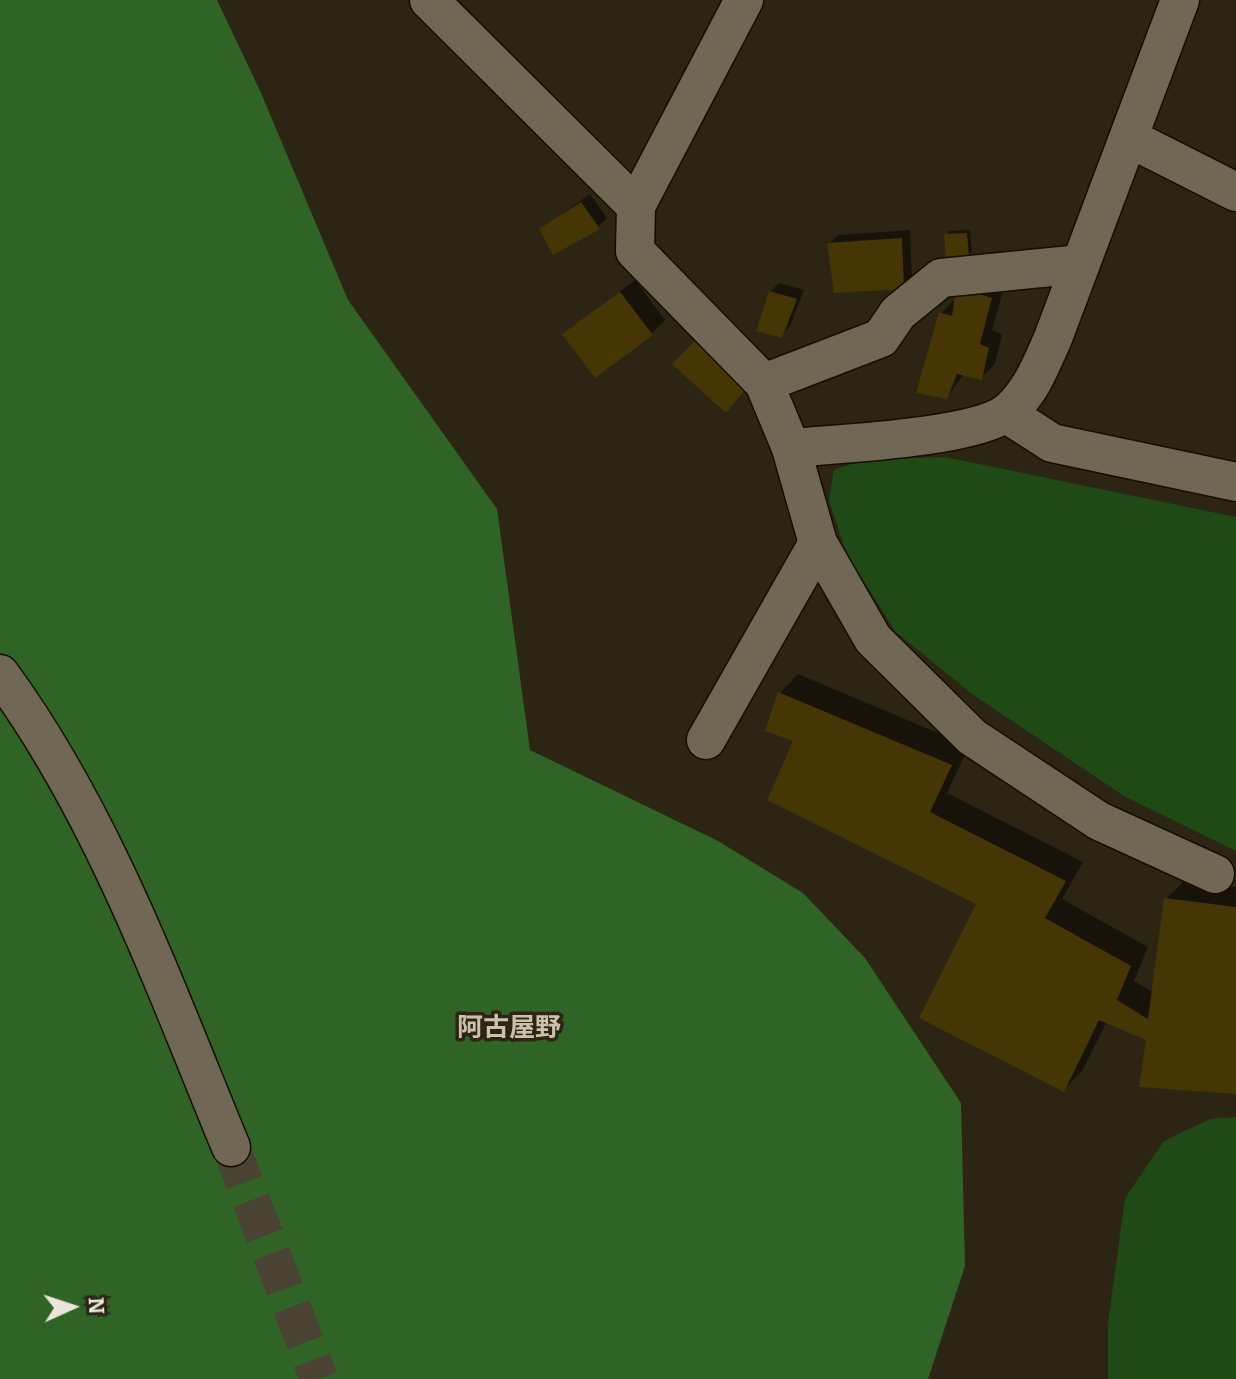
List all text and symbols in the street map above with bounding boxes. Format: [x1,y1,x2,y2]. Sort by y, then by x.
district label: 阿古屋野 [457,1013,561,1045]
north arrow [32,1267,112,1347]
text: N [83,1297,110,1315]

